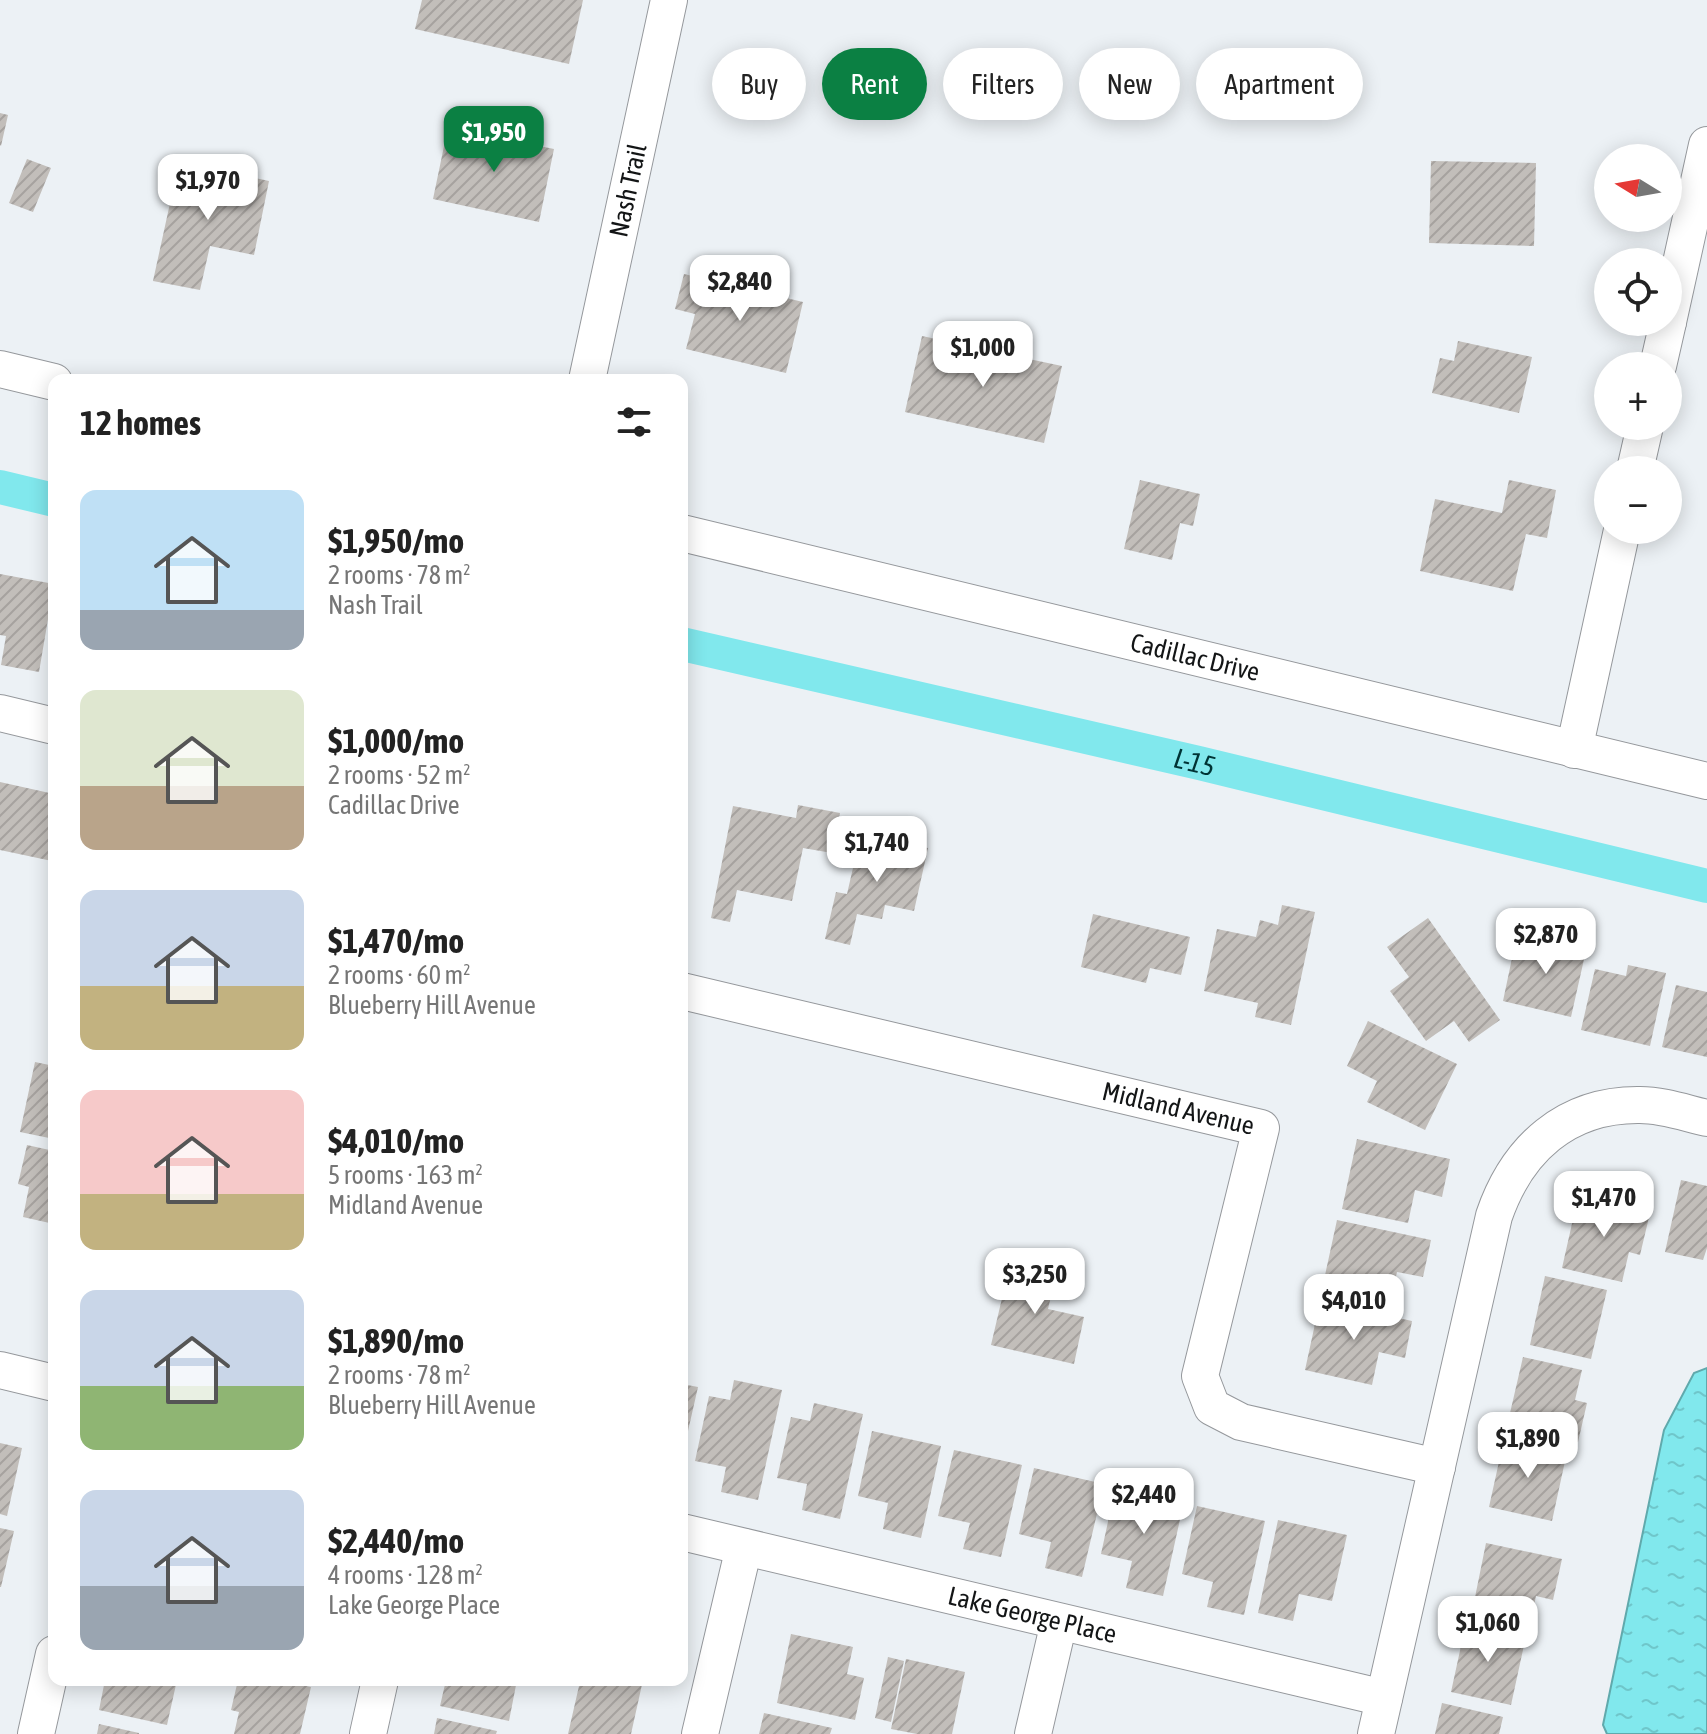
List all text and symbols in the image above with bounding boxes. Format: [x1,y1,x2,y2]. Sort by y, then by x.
chip: Buy [712,48,806,120]
chip: Rent [822,48,927,120]
chip: Filters [943,48,1063,120]
chip: New [1079,48,1180,120]
chip: Apartment [1196,48,1363,120]
pin: $1,950 [429,106,559,174]
text: $1,950 [462,117,526,147]
street label: Nash Trail [603,141,653,240]
north arrow [1594,144,1682,232]
map controls [1594,144,1682,544]
pin: $1,970 [143,154,273,222]
text: $1,970 [176,165,240,195]
button: locate [1594,248,1682,336]
pin: $2,840 [675,255,805,323]
text: $2,840 [708,266,772,296]
pin: $1,000 [918,321,1048,389]
text: $1,000 [951,332,1015,362]
button: + [1594,352,1682,440]
icon: filters [612,400,656,444]
text: 12 homes [80,403,201,442]
button: − [1594,456,1682,544]
text: $1,950/mo [328,521,464,560]
icon: home [144,522,240,618]
text: 2 rooms · 78 m² [328,560,470,590]
text: Nash Trail [328,590,423,620]
street label: Cadillac Drive [1128,627,1263,687]
text: $1,000/mo [328,721,464,760]
icon: home [144,722,240,818]
water label: L-15 [1171,742,1218,782]
text: 2 rooms · 52 m² [328,760,470,790]
text: Cadillac Drive [328,790,460,820]
pin: $1,740 [812,816,942,884]
text: $1,740 [845,827,909,857]
pin: $2,870 [1481,908,1611,976]
text: $2,870 [1514,919,1578,949]
text: $1,470/mo [328,921,464,960]
icon: home [144,922,240,1018]
text: 2 rooms · 60 m² [328,960,470,990]
text: Blueberry Hill Avenue [328,990,536,1020]
street label: Midland Avenue [1099,1076,1257,1141]
text: $4,010/mo [328,1121,464,1160]
icon: home [144,1122,240,1218]
text: 5 rooms · 163 m² [328,1160,483,1190]
pin: $1,470 [1539,1171,1669,1239]
text: $1,470 [1572,1182,1636,1212]
text: Midland Avenue [328,1190,483,1220]
pin: $3,250 [970,1248,1100,1316]
text: $3,250 [1003,1259,1067,1289]
pin: $4,010 [1289,1274,1419,1342]
text: $4,010 [1322,1285,1386,1315]
text: $1,890/mo [328,1321,464,1360]
icon: home [144,1322,240,1418]
text: 2 rooms · 78 m² [328,1360,470,1390]
text: Blueberry Hill Avenue [328,1390,536,1420]
pin: $1,890 [1463,1412,1593,1480]
text: $1,890 [1496,1423,1560,1453]
pin: $2,440 [1079,1468,1209,1536]
text: $2,440 [1112,1479,1176,1509]
text: $2,440/mo [328,1521,464,1560]
icon: home [144,1522,240,1618]
text: 4 rooms · 128 m² [328,1560,483,1590]
street label: Lake George Place [945,1580,1120,1649]
text: Lake George Place [328,1590,500,1620]
pin: $1,060 [1423,1596,1553,1664]
text: $1,060 [1456,1607,1520,1637]

